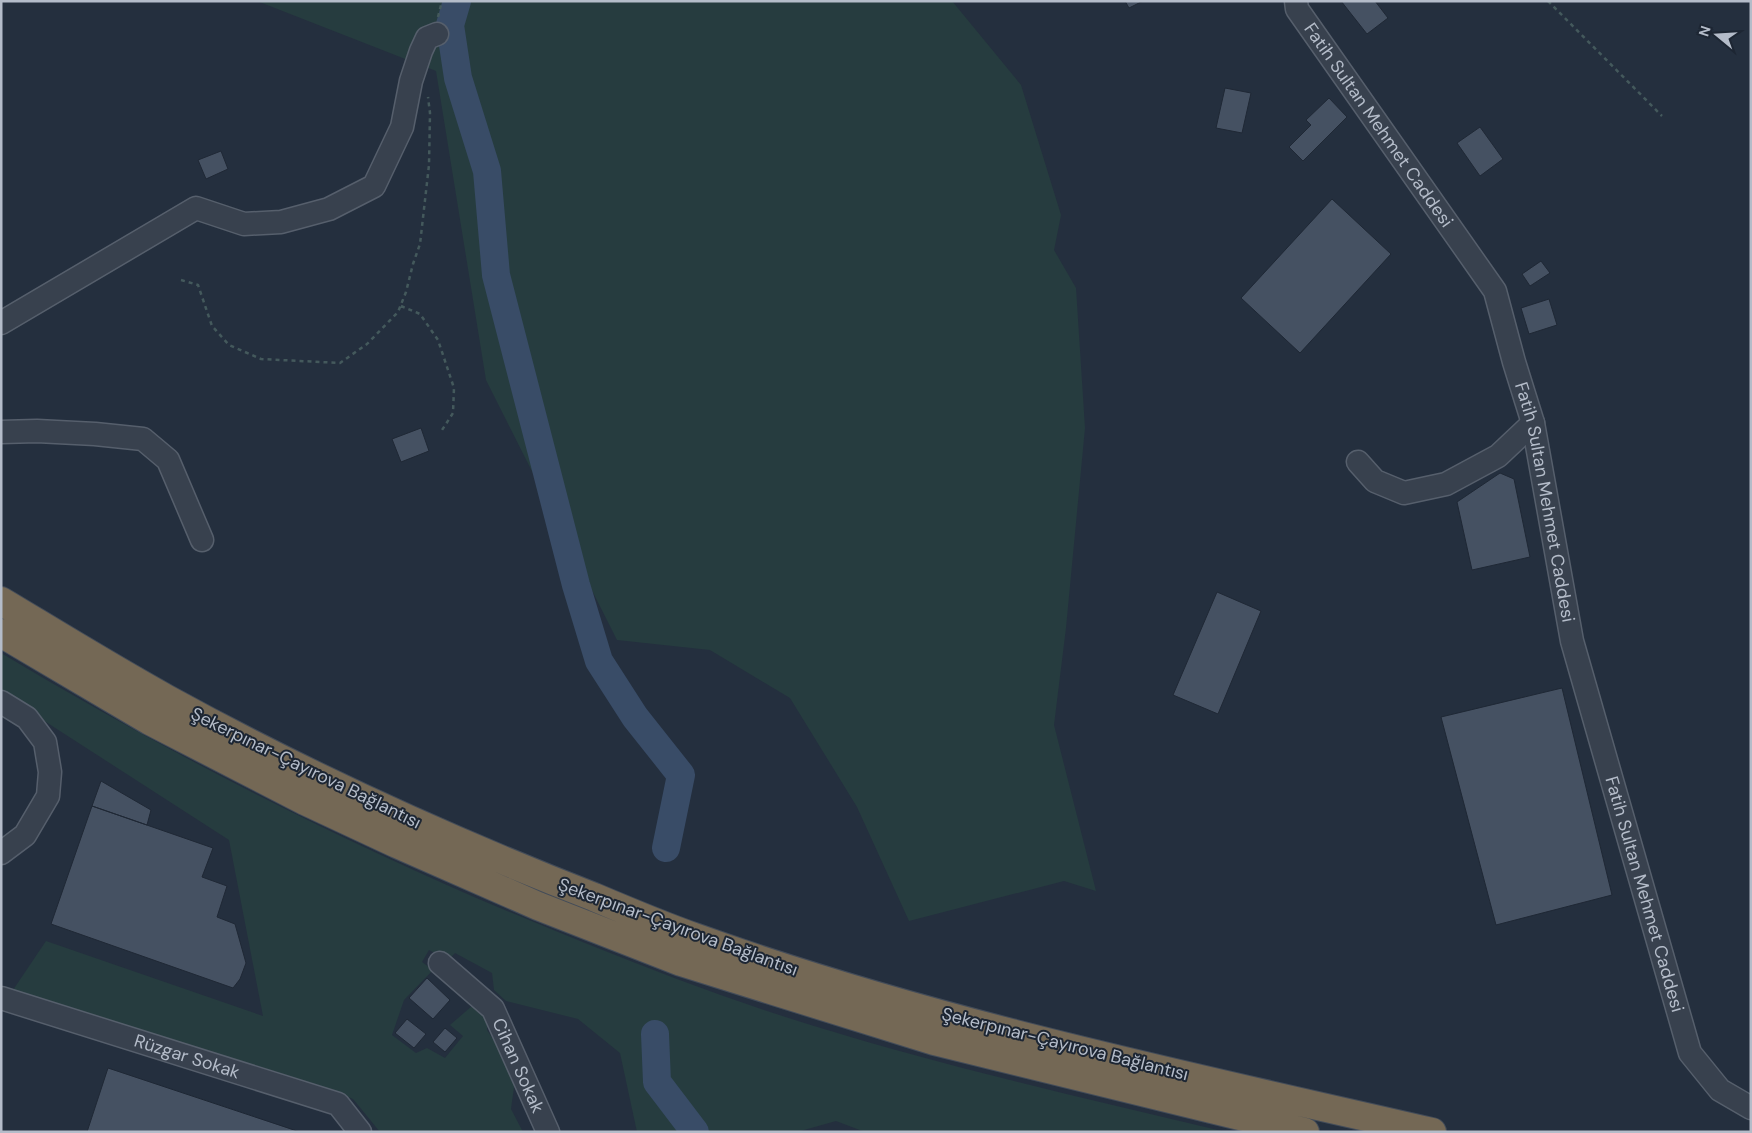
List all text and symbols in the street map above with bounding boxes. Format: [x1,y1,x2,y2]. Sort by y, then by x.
north arrow [1692,10,1742,60]
street label: Fatih Sultan Mehmet Caddesi [1299,18,1459,232]
text: N [1694,23,1715,39]
street label: Fatih Sultan Mehmet Caddesi [1509,379,1580,624]
street label: Şekerpınar-Çayırova Bağlantısı [187,702,425,834]
street label: Fatih Sultan Mehmet Caddesi [1599,774,1690,1015]
street label: Şekerpınar-Çayırova Bağlantısı [555,872,801,982]
street label: Şekerpınar-Çayırova Bağlantısı [939,1002,1191,1086]
street label: Cihan Sokak [487,1014,550,1117]
street label: Rüzgar Sokak [131,1029,243,1084]

